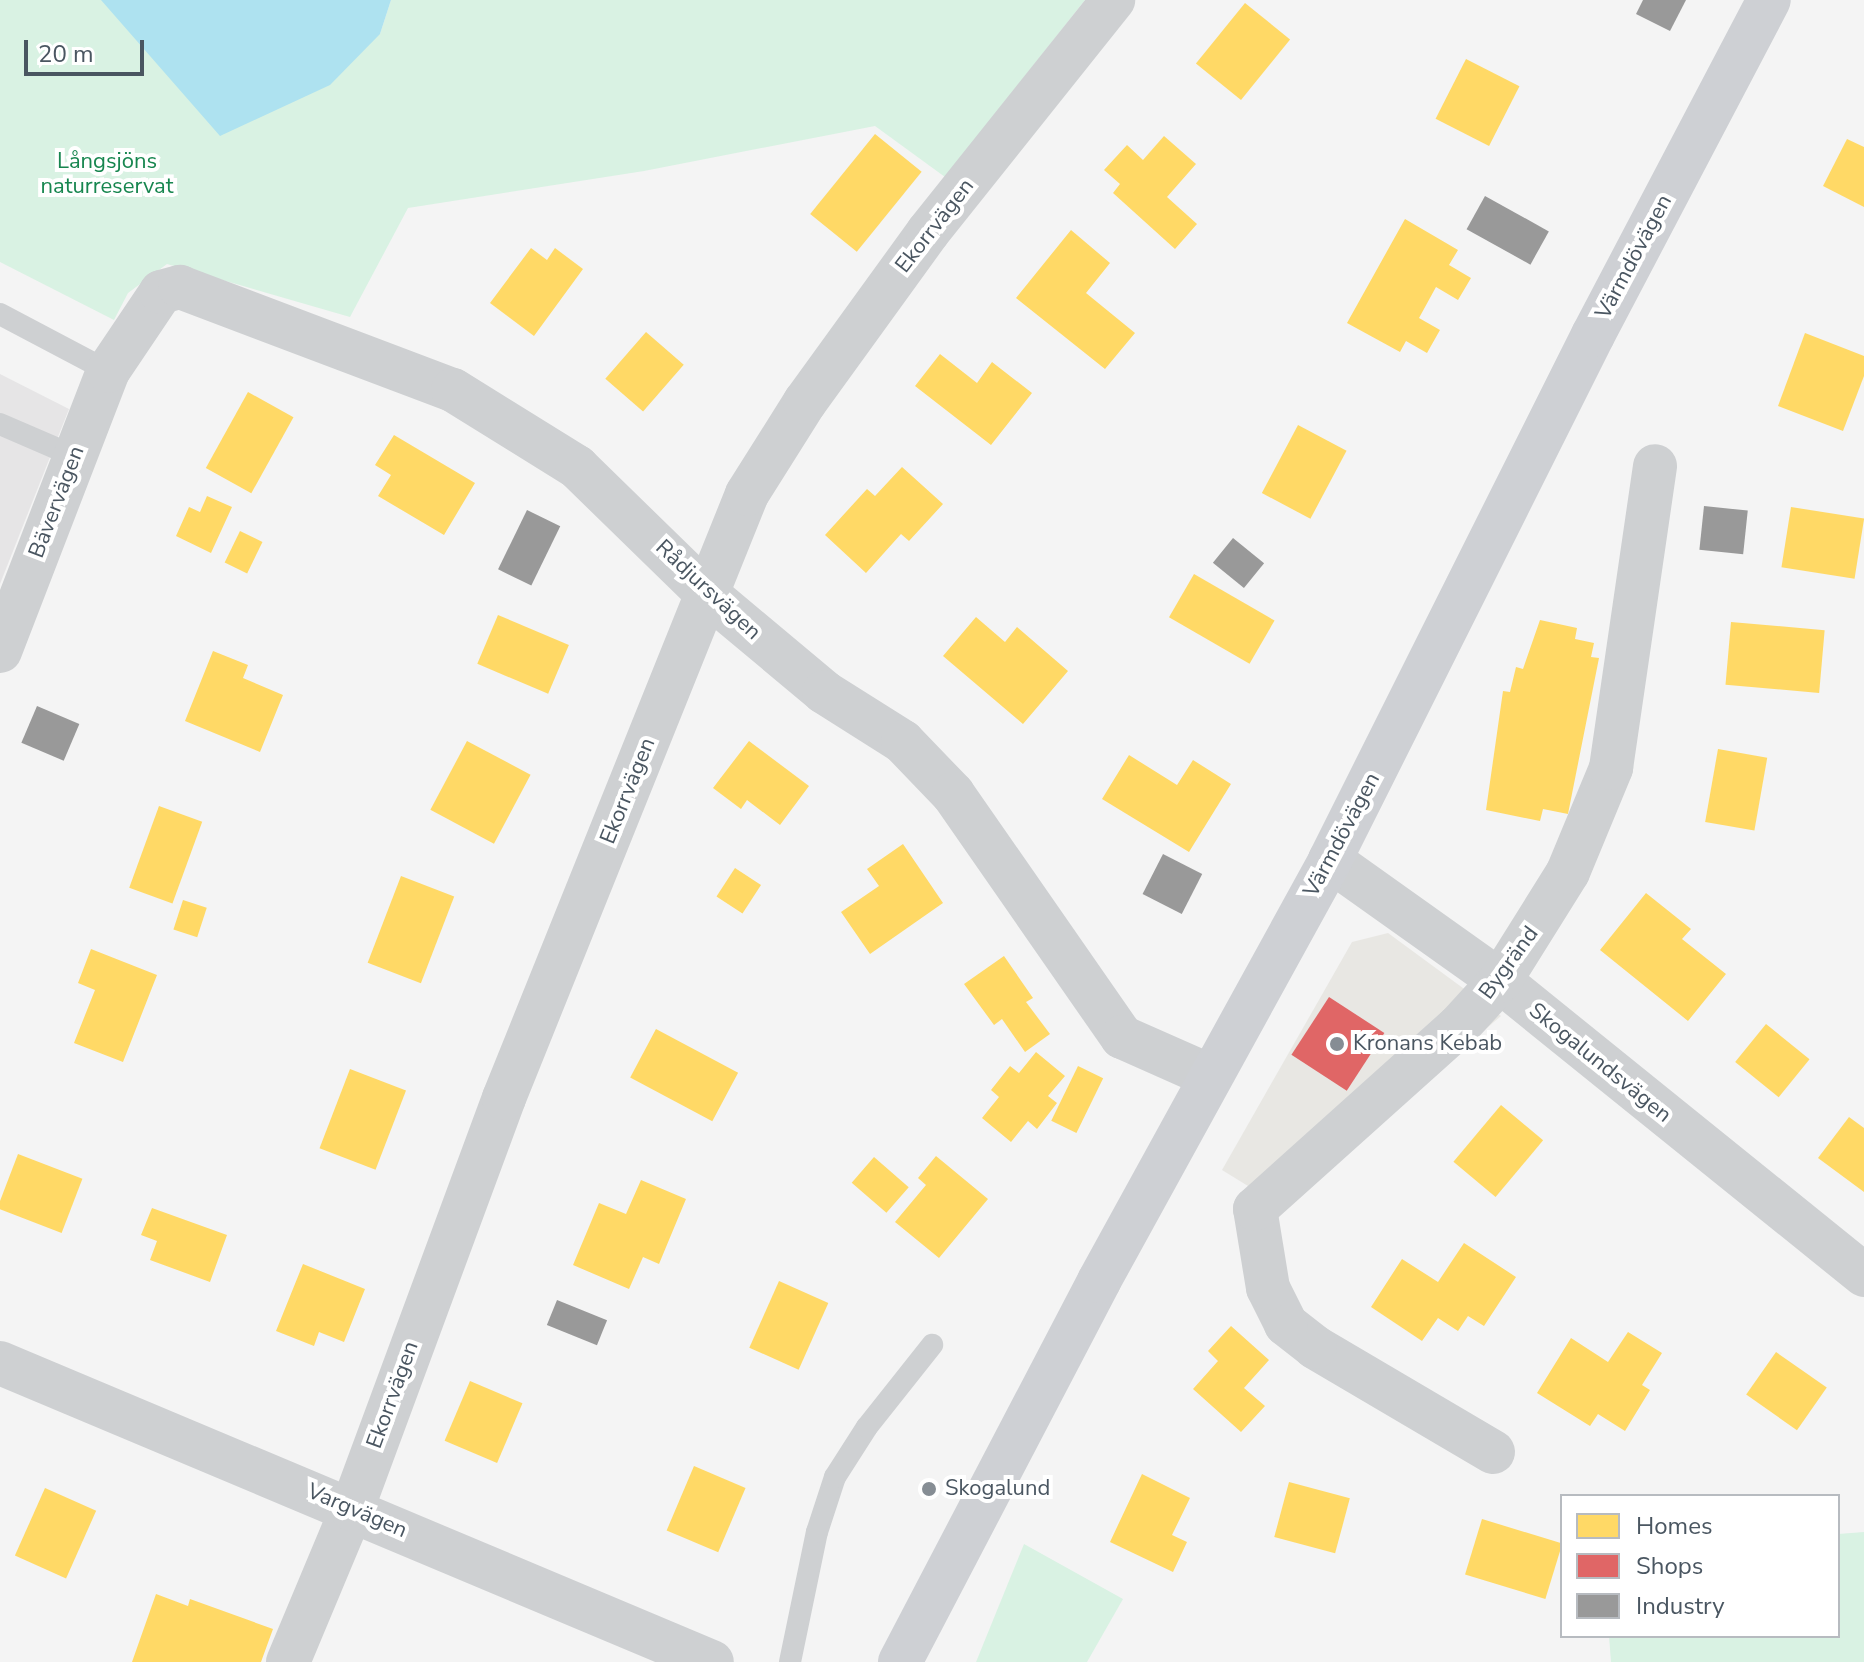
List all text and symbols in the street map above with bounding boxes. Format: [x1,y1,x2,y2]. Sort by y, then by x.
scale bar [28,24,148,74]
text: 20 m [38,38,94,70]
park label: Långsjöns naturreservat [41,148,173,200]
street label: Ekorrvägen [890,174,980,278]
street label: Värmdövägen [1590,190,1678,324]
street label: Bävervägen [24,442,90,562]
street label: Rådjursvägen [650,534,766,646]
street label: Ekorrvägen [595,734,661,848]
street label: Värmdövägen [1298,768,1386,902]
street label: Bygränd [1474,921,1544,1005]
street label: Skogalundsvägen [1524,998,1676,1128]
place label: Kronans Kebab [1353,1031,1502,1057]
marker: Kronans Kebab [1328,1035,1346,1053]
street label: Ekorrvägen [361,1338,425,1452]
place label: Skogalund [945,1476,1050,1502]
street label: Vargvägen [303,1478,411,1544]
marker: Skogalund [920,1480,938,1498]
legend [1560,1494,1840,1638]
text: Homes [1636,1510,1712,1542]
text: Shops [1636,1550,1703,1582]
text: Industry [1636,1590,1725,1622]

